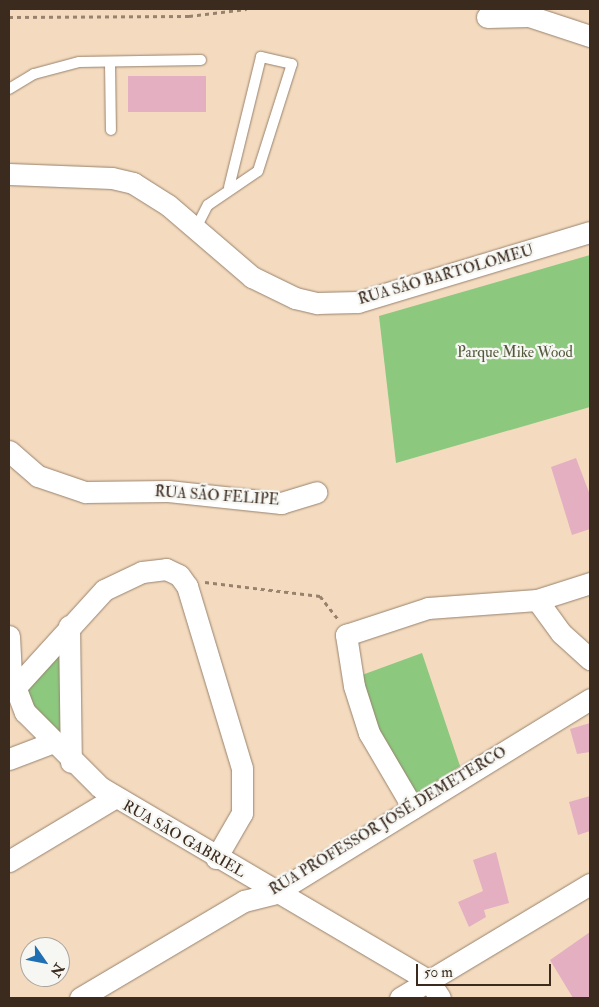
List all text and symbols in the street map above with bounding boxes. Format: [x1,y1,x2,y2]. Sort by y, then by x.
street label: RUA SÃO BARTOLOMEU [356,241,536,309]
park label: Parque Mike Wood [457,344,573,362]
street label: RUA SÃO FELIPE [154,483,280,509]
street label: RUA PROFESSOR JOSÉ DEMETERCO [266,743,510,899]
street label: RUA SÃO GABRIEL [120,797,248,881]
north arrow [20,937,70,987]
scale bar [419,954,554,986]
text: N [47,960,68,980]
text: 50 m [424,963,453,982]

